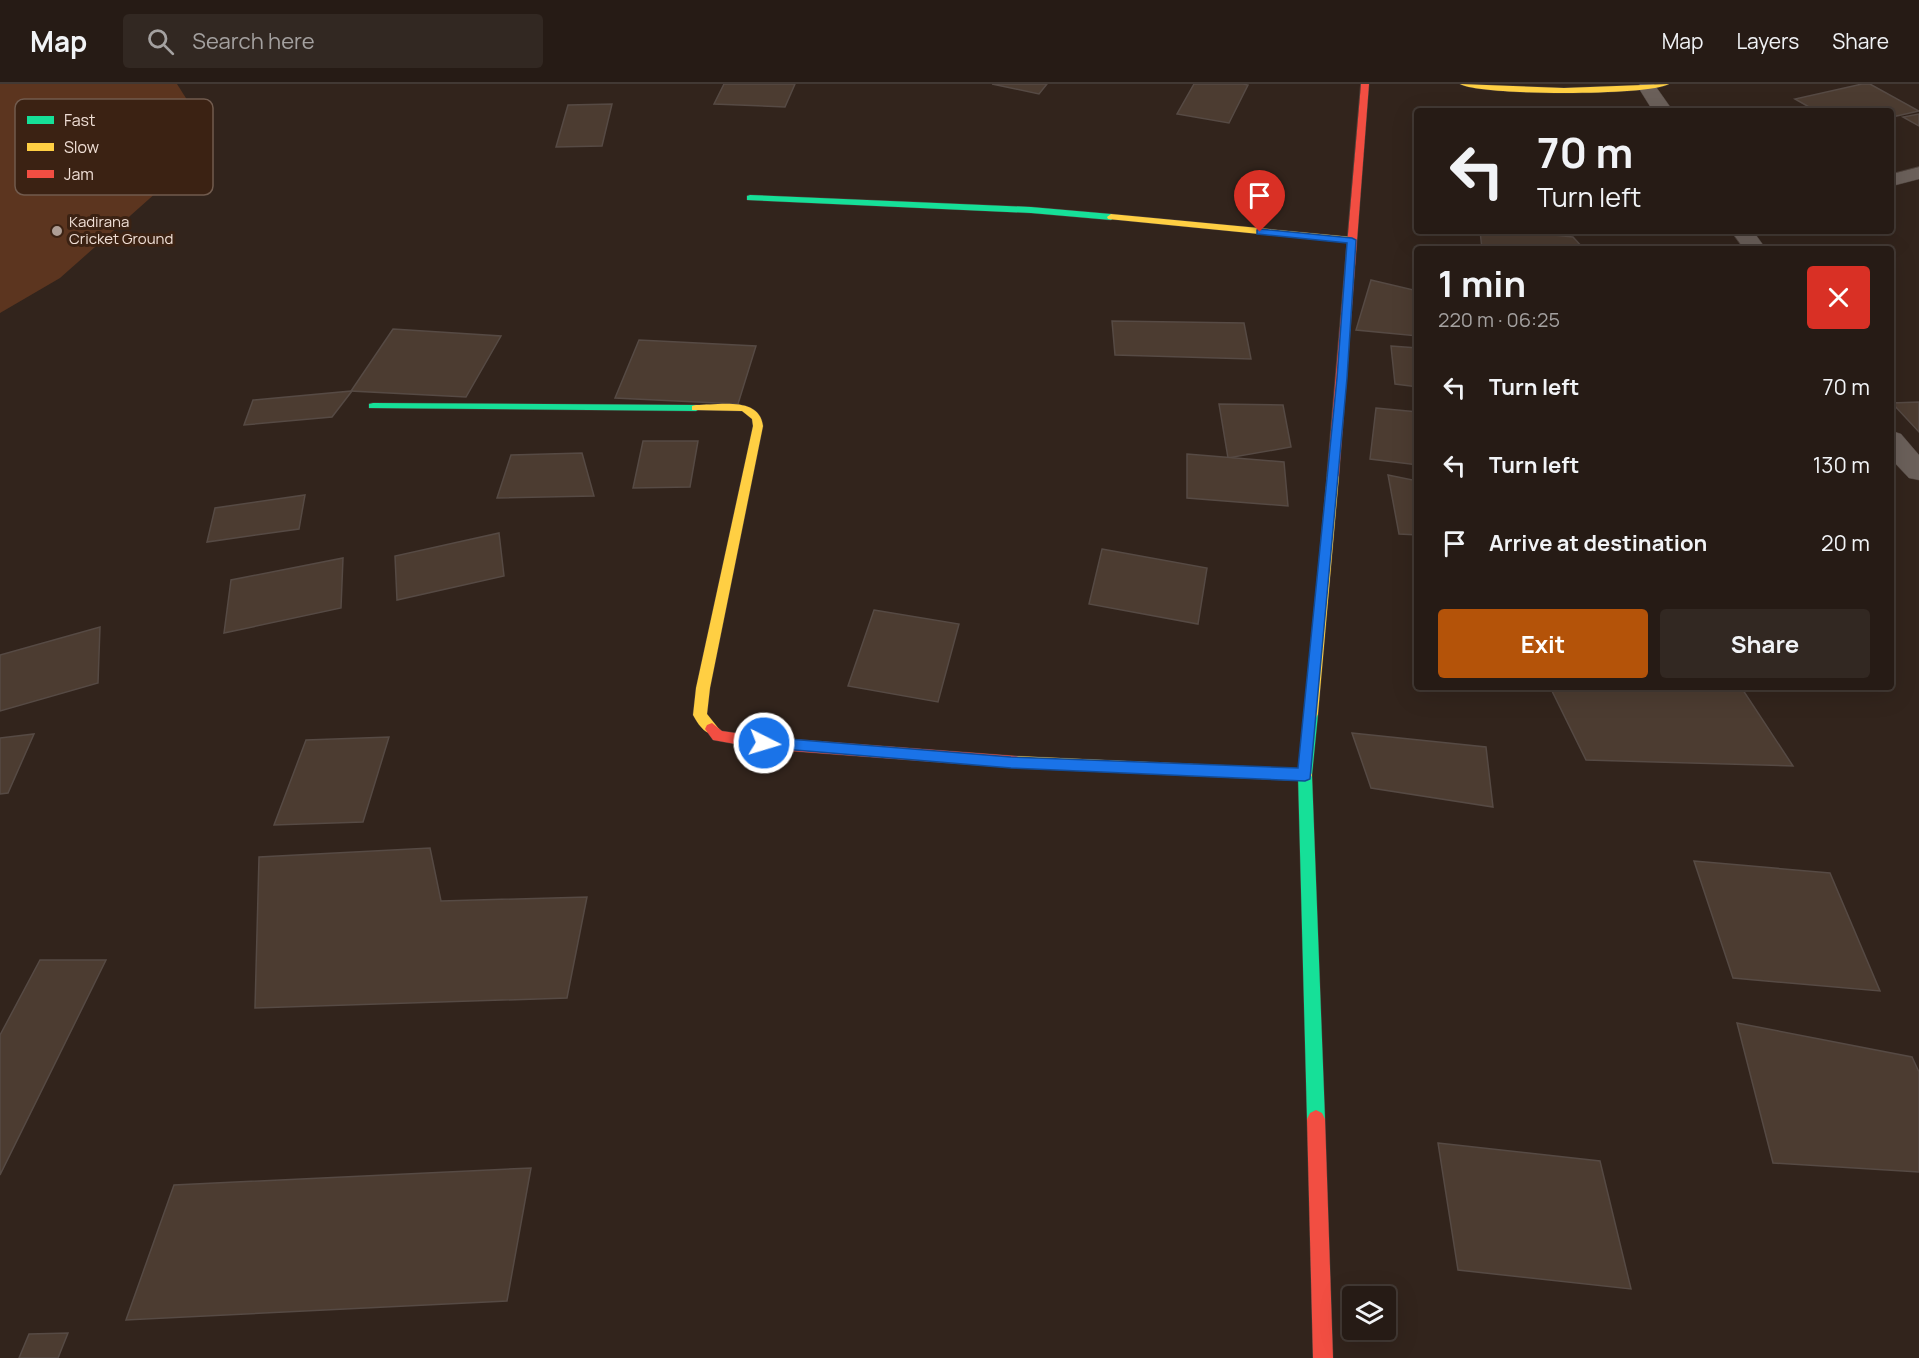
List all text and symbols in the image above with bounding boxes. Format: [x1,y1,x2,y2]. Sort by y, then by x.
search box [123,14,543,68]
text: Map [30,22,87,60]
icon: search [144,25,177,58]
text: Search here [192,26,315,56]
text: Map [1662,27,1703,55]
text: Layers [1736,27,1799,55]
text: Share [1832,27,1889,55]
legend [15,99,213,195]
text: Fast [64,109,95,131]
text: 70 m [1537,123,1633,181]
icon: left [1438,132,1516,210]
text: Slow [64,136,99,158]
text: Jam [64,163,94,185]
pin [1234,170,1285,232]
text: Turn left [1537,178,1641,215]
icon: arrive [1243,179,1276,212]
place label: Kadirana Cricket Ground [69,211,173,249]
marker: Kadirana Cricket Ground [50,224,64,238]
text: 1 min [1438,259,1526,308]
button: close [1807,266,1870,329]
text: 220 m · 06:25 [1438,306,1560,333]
icon: left [1438,371,1471,404]
text: Turn left [1489,372,1579,402]
text: 70 m [1822,372,1870,402]
icon: left [1438,449,1471,482]
text: Turn left [1489,450,1579,480]
text: 130 m [1813,450,1870,480]
icon: arrive [1438,527,1471,560]
text: Arrive at destination [1489,528,1707,558]
text: 20 m [1821,528,1870,558]
button: Exit [1438,609,1648,678]
button: Share [1660,609,1870,678]
position arrow [732,711,796,775]
map controls [1342,1286,1396,1340]
button: layers [1342,1286,1396,1340]

